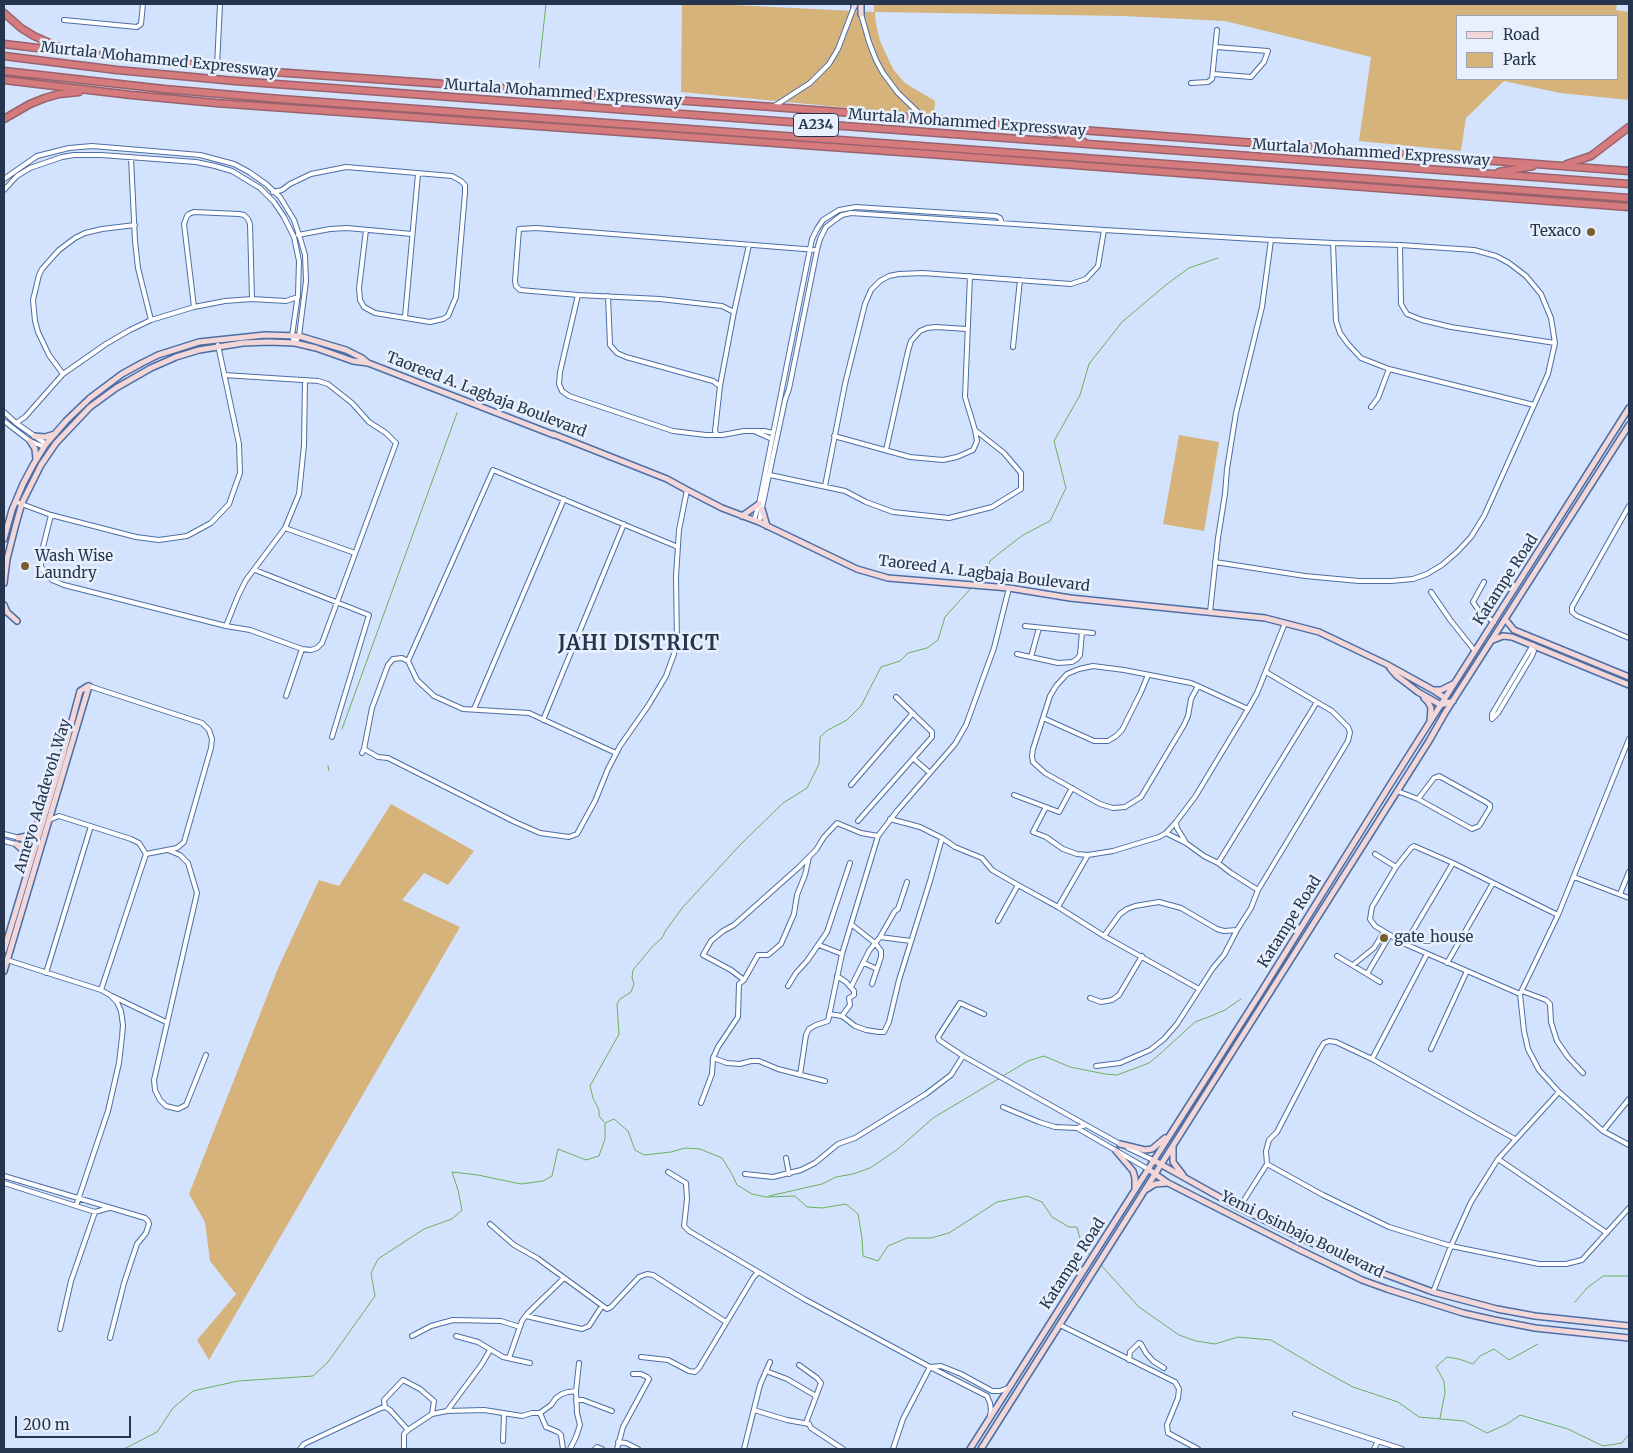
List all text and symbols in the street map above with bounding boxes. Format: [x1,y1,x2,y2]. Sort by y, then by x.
legend [1456,15,1618,80]
text: Road [1503,25,1539,44]
street label: Murtala Mohammed Expressway [39,39,279,81]
text: Park [1503,50,1536,69]
street label: Murtala Mohammed Expressway [443,76,683,110]
street label: Murtala Mohammed Expressway [847,106,1087,140]
road number: A234 [794,114,838,136]
street label: Murtala Mohammed Expressway [1251,136,1491,170]
place label: Texaco [1530,223,1581,241]
marker: Texaco [1585,226,1597,238]
street label: Taoreed A. Lagbaja Boulevard [383,348,589,442]
street label: Katampe Road [1470,531,1542,629]
place label: Wash Wise Laundry [35,548,113,583]
street label: Taoreed A. Lagbaja Boulevard [877,552,1091,596]
marker: Wash Wise Laundry [19,560,31,572]
district label: JAHI DISTRICT [556,632,722,656]
street label: Ameyo Adadevoh Way [11,717,75,875]
street label: Katampe Road [1255,873,1325,971]
place label: gate_house [1394,929,1473,947]
marker: gate_house [1378,932,1390,944]
street label: Yemi Osinbajo Boulevard [1218,1188,1386,1282]
street label: Katampe Road [1037,1215,1109,1313]
scale bar [18,1406,134,1438]
text: 200 m [23,1415,70,1434]

